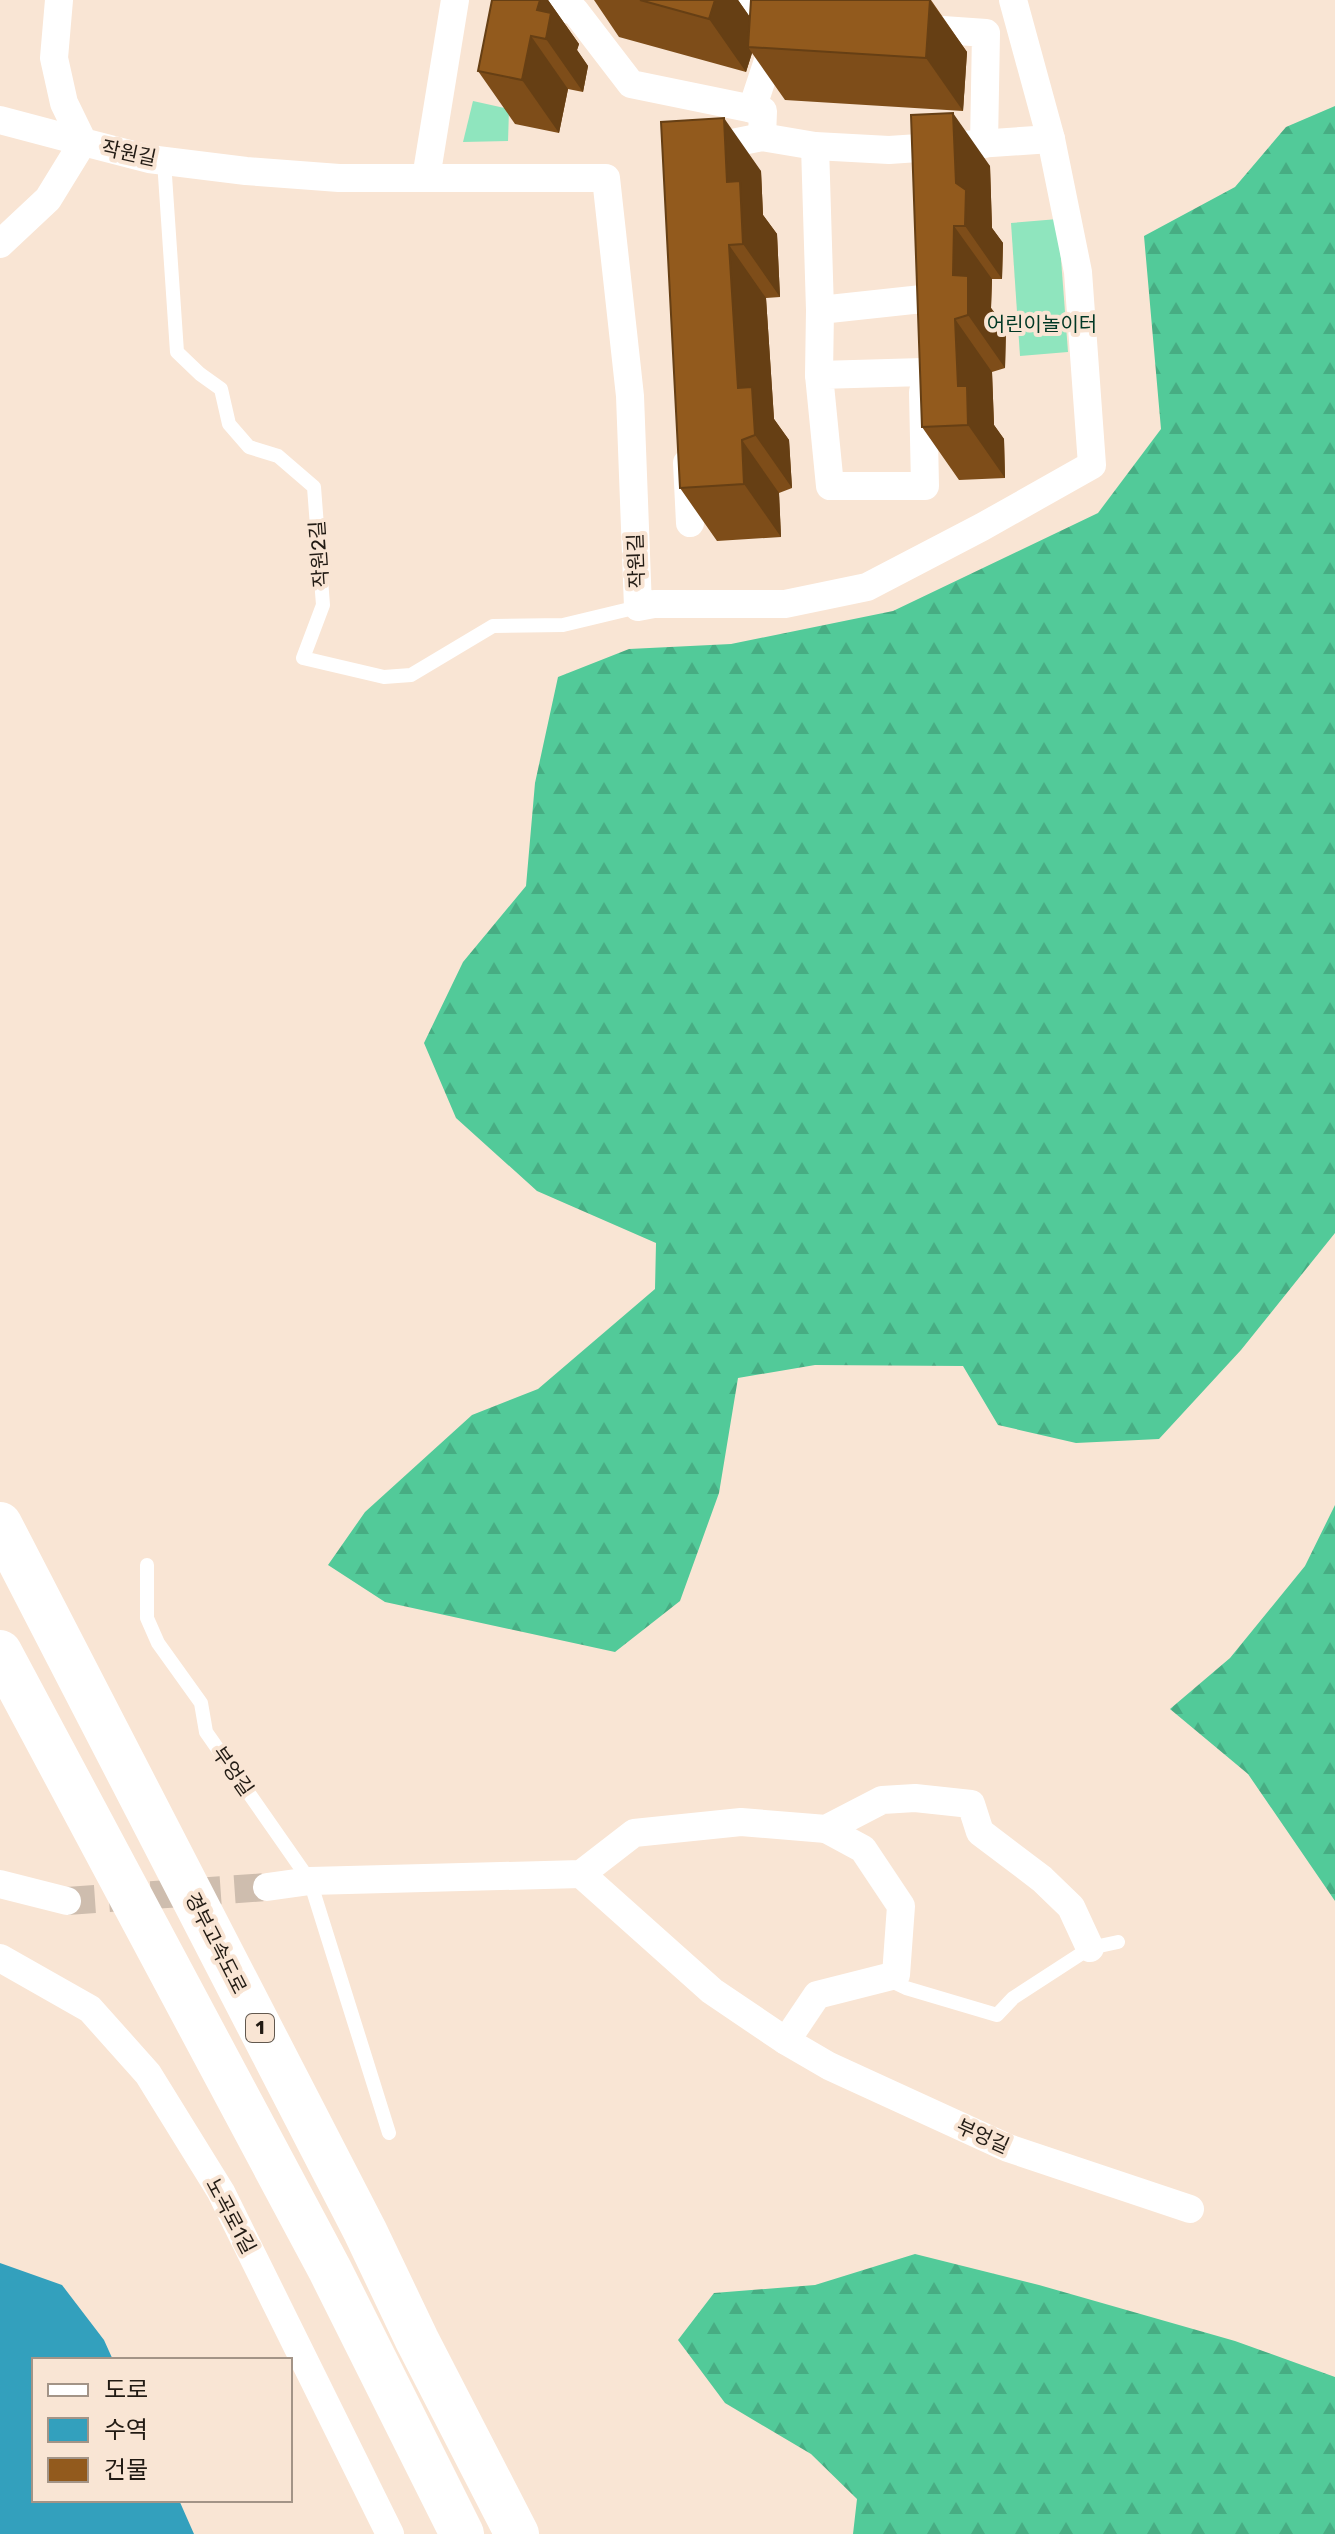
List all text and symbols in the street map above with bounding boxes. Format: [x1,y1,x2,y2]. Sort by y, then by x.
street label: 작원길 [100,136,158,170]
park label: 어린이놀이터 [987,312,1097,336]
street label: 작원2길 [305,520,333,588]
street label: 작원길 [623,533,649,589]
street label: 부엉길 [207,1742,259,1800]
street label: 경부고속도로 [180,1888,252,1998]
road number: 1 [246,2014,274,2042]
street label: 부엉길 [953,2114,1013,2158]
street label: 노곡로1길 [201,2174,261,2258]
legend [32,2358,292,2502]
text: 도로 [104,2376,148,2404]
text: 수역 [104,2416,148,2444]
text: 건물 [104,2456,148,2484]

